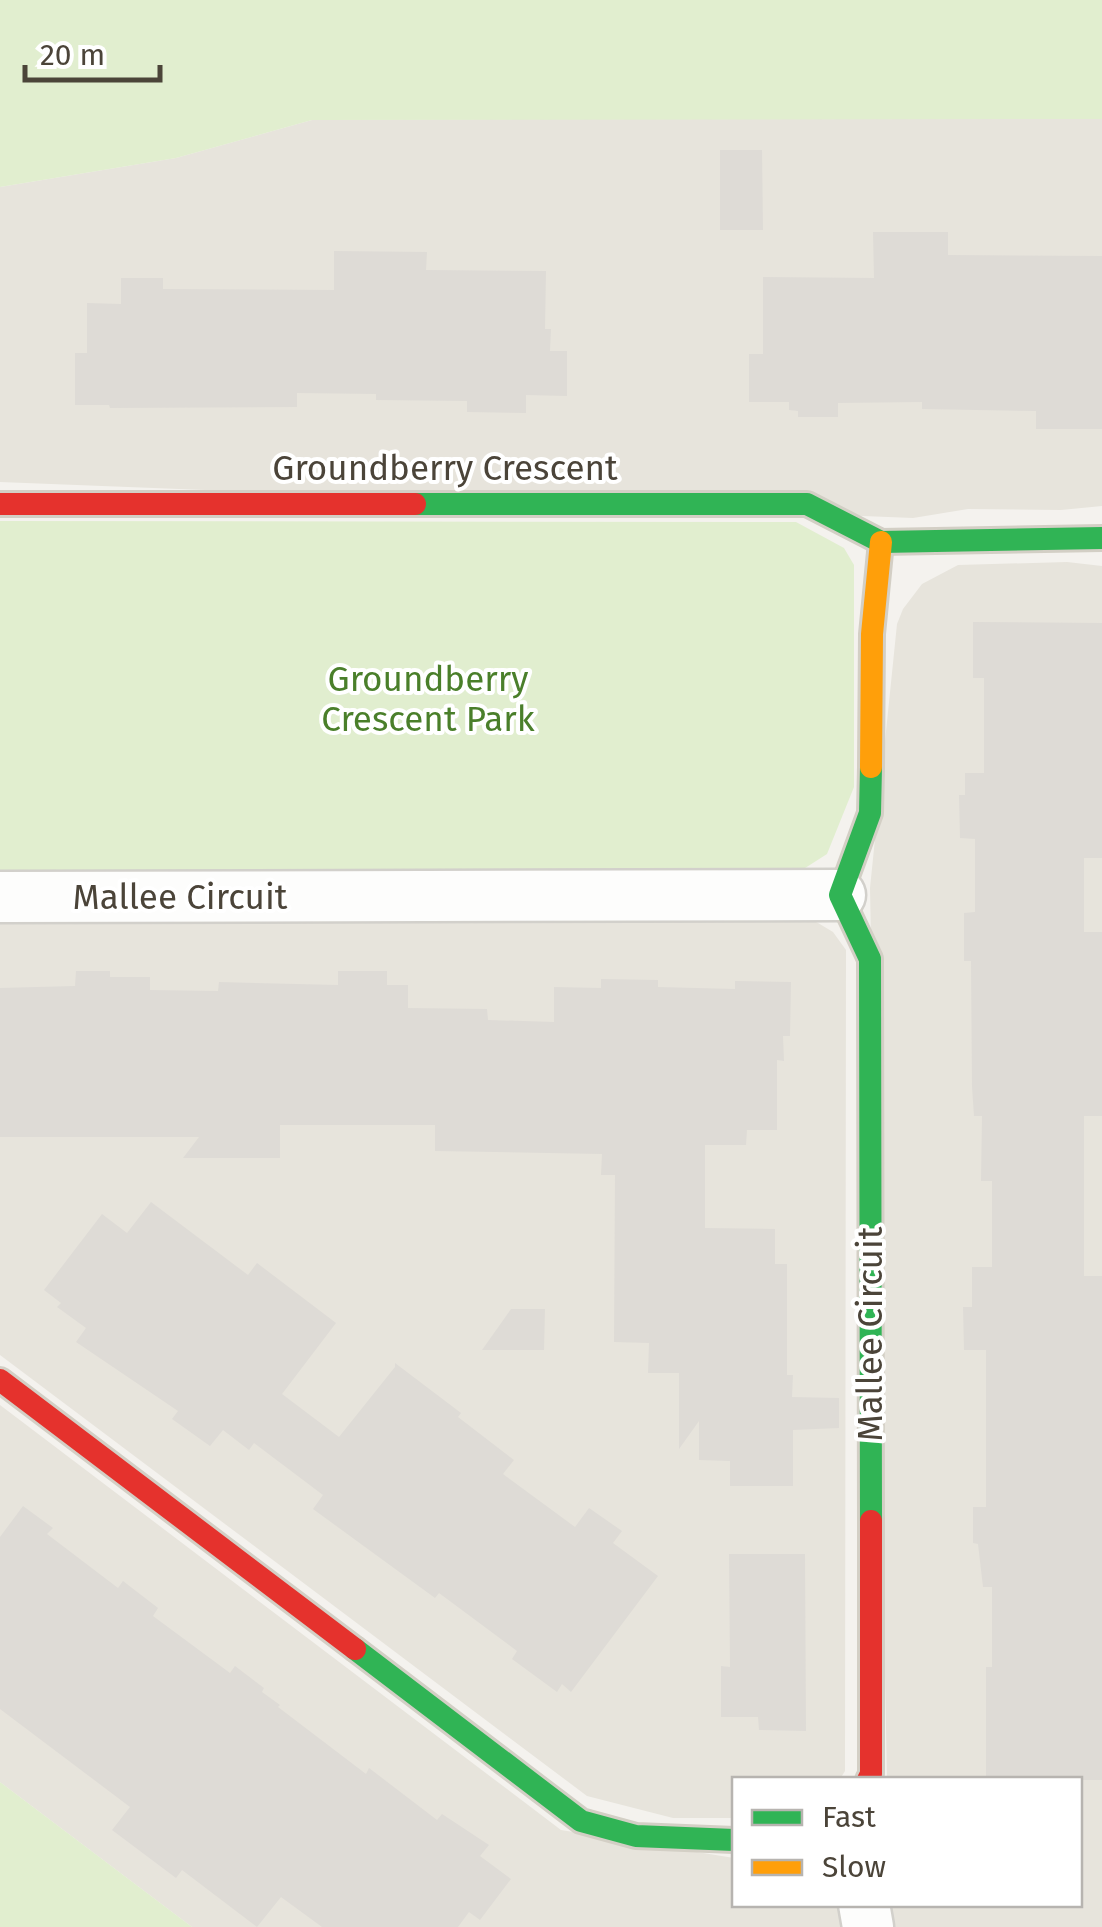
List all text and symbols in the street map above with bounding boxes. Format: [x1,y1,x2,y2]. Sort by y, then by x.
scale bar [25,20,160,82]
text: 20 m [40,37,105,73]
street label: Groundberry Crescent [272,447,618,489]
park label: Groundberry Crescent Park [321,658,535,740]
street label: Mallee Circuit [73,876,288,918]
street label: Mallee Circuit [849,1226,891,1441]
legend [732,1777,1082,1907]
text: Fast [822,1799,876,1835]
text: Slow [822,1849,886,1885]

